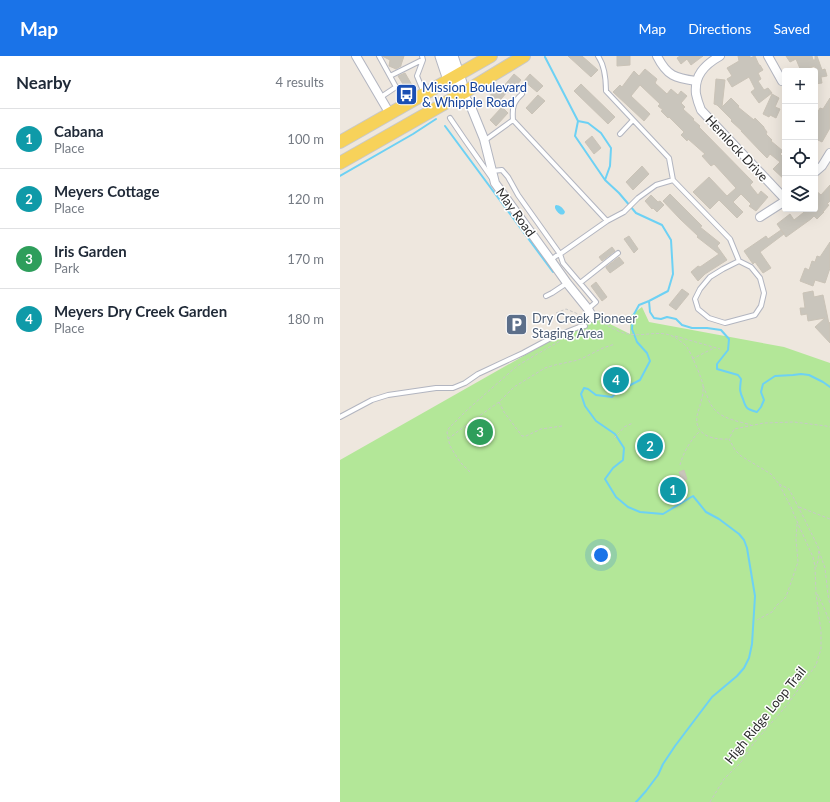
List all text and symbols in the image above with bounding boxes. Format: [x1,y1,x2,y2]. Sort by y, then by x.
text: Map [20,17,58,40]
text: Map [639,20,666,37]
text: Directions [688,20,751,37]
text: Saved [773,20,810,37]
map controls [782,68,818,212]
button: + [782,68,818,104]
text: Nearby [16,72,71,93]
text: 4 results [276,74,324,90]
place label: Mission Boulevard & Whipple Road [422,79,527,110]
bus stop icon: Mission Boulevard & Whipple Road [393,81,419,107]
button: − [782,104,818,140]
street label: Hemlock Drive [702,112,772,185]
text: Cabana [54,122,104,140]
text: 1 [25,131,33,147]
text: 100 m [287,131,324,147]
text: Place [54,140,84,156]
button: locate [782,140,818,176]
button: layers [782,176,818,212]
text: Meyers Cottage [54,182,159,200]
street label: May Road [493,184,539,240]
text: 2 [25,191,33,207]
text: 120 m [287,191,324,207]
text: Place [54,200,84,216]
text: Iris Garden [54,242,127,260]
text: 3 [25,251,33,267]
text: 170 m [287,251,324,267]
text: Park [54,260,79,276]
text: Meyers Dry Creek Garden [54,302,227,320]
place label: Dry Creek Pioneer Staging Area [532,310,637,341]
text: 4 [25,311,33,327]
text: 180 m [287,311,324,327]
parking icon: Dry Creek Pioneer Staging Area [503,312,529,338]
text: Place [54,320,84,336]
pin: 4 [603,365,629,395]
pin: 3 [467,417,493,447]
pin: 2 [637,431,663,461]
pin: 1 [660,475,686,505]
your location [591,545,611,565]
street label: High Ridge Loop Trail [721,663,809,767]

